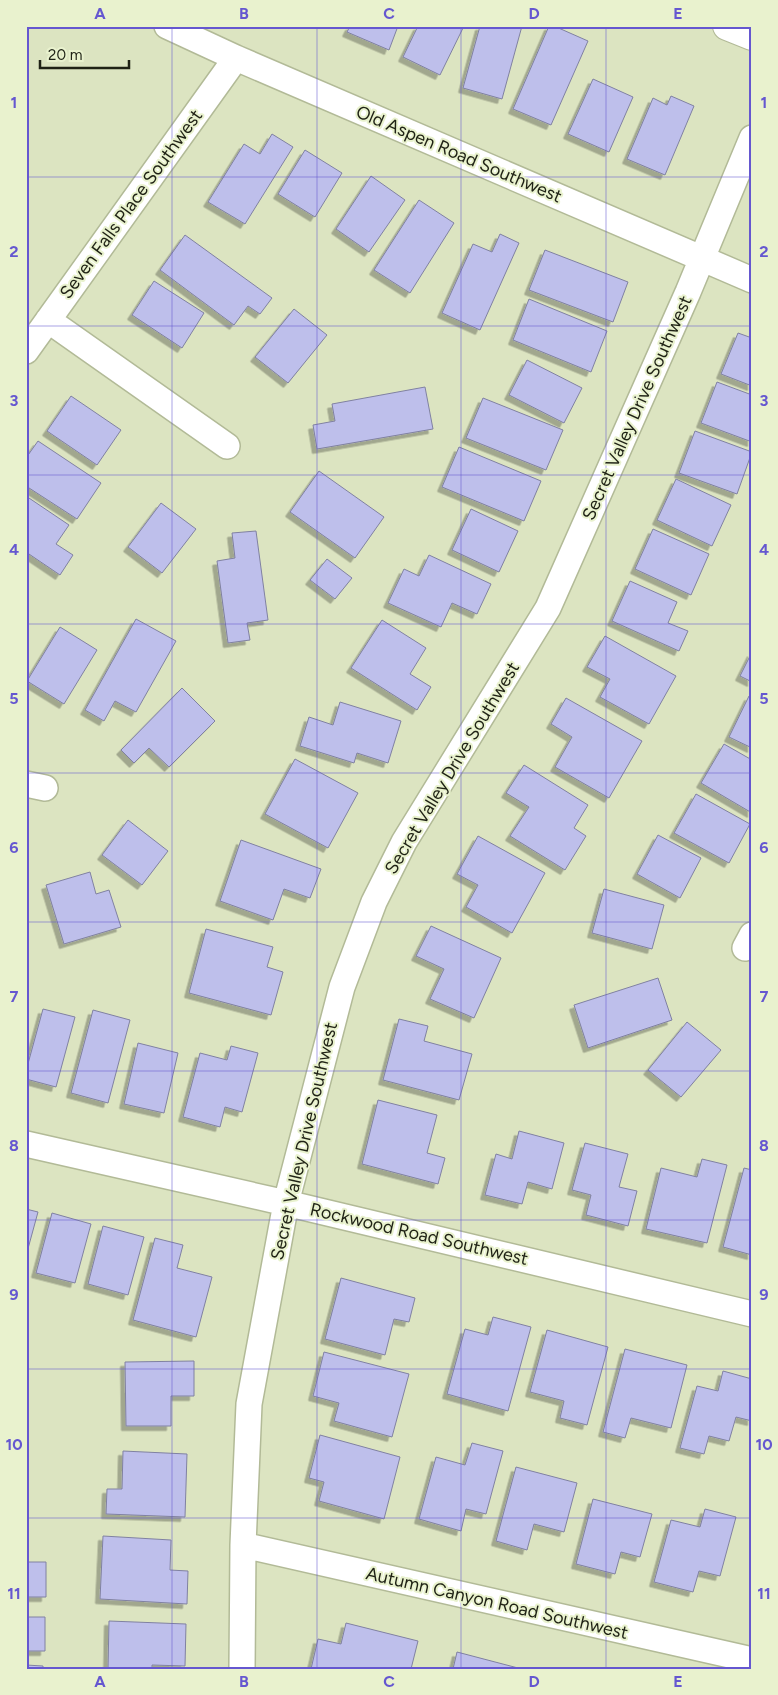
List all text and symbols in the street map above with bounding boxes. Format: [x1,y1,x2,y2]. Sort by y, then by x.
text: A [94,4,106,23]
text: B [239,4,249,23]
text: C [383,4,395,23]
text: D [528,4,540,23]
text: E [673,4,683,23]
scale bar [40,38,129,70]
text: 20 m [48,46,82,64]
text: 1 [11,93,17,112]
text: 1 [761,93,767,112]
street label: Old Aspen Road Southwest [353,101,565,207]
street label: Seven Falls Place Southwest [55,105,207,303]
text: 2 [9,242,19,261]
text: 2 [759,242,769,261]
street label: Secret Valley Drive Southwest [577,292,697,524]
text: 3 [10,391,19,410]
text: 3 [760,391,769,410]
text: 4 [9,540,19,559]
text: 4 [759,540,769,559]
street label: Secret Valley Drive Southwest [380,658,524,878]
text: 5 [9,689,19,708]
text: 5 [759,689,769,708]
text: 6 [9,838,19,857]
text: 6 [759,838,769,857]
text: 7 [10,987,19,1006]
text: 7 [760,987,769,1006]
street label: Secret Valley Drive Southwest [266,1020,342,1262]
text: 8 [9,1136,19,1155]
text: 8 [759,1136,769,1155]
street label: Rockwood Road Southwest [308,1198,530,1270]
text: 9 [9,1285,19,1304]
text: 9 [759,1285,769,1304]
text: 10 [5,1435,23,1454]
text: 10 [755,1435,773,1454]
street label: Autumn Canyon Road Southwest [364,1562,630,1644]
text: 11 [7,1584,21,1603]
text: 11 [757,1584,771,1603]
text: A [94,1672,106,1691]
text: B [239,1672,249,1691]
text: C [383,1672,395,1691]
text: D [528,1672,540,1691]
text: E [673,1672,683,1691]

